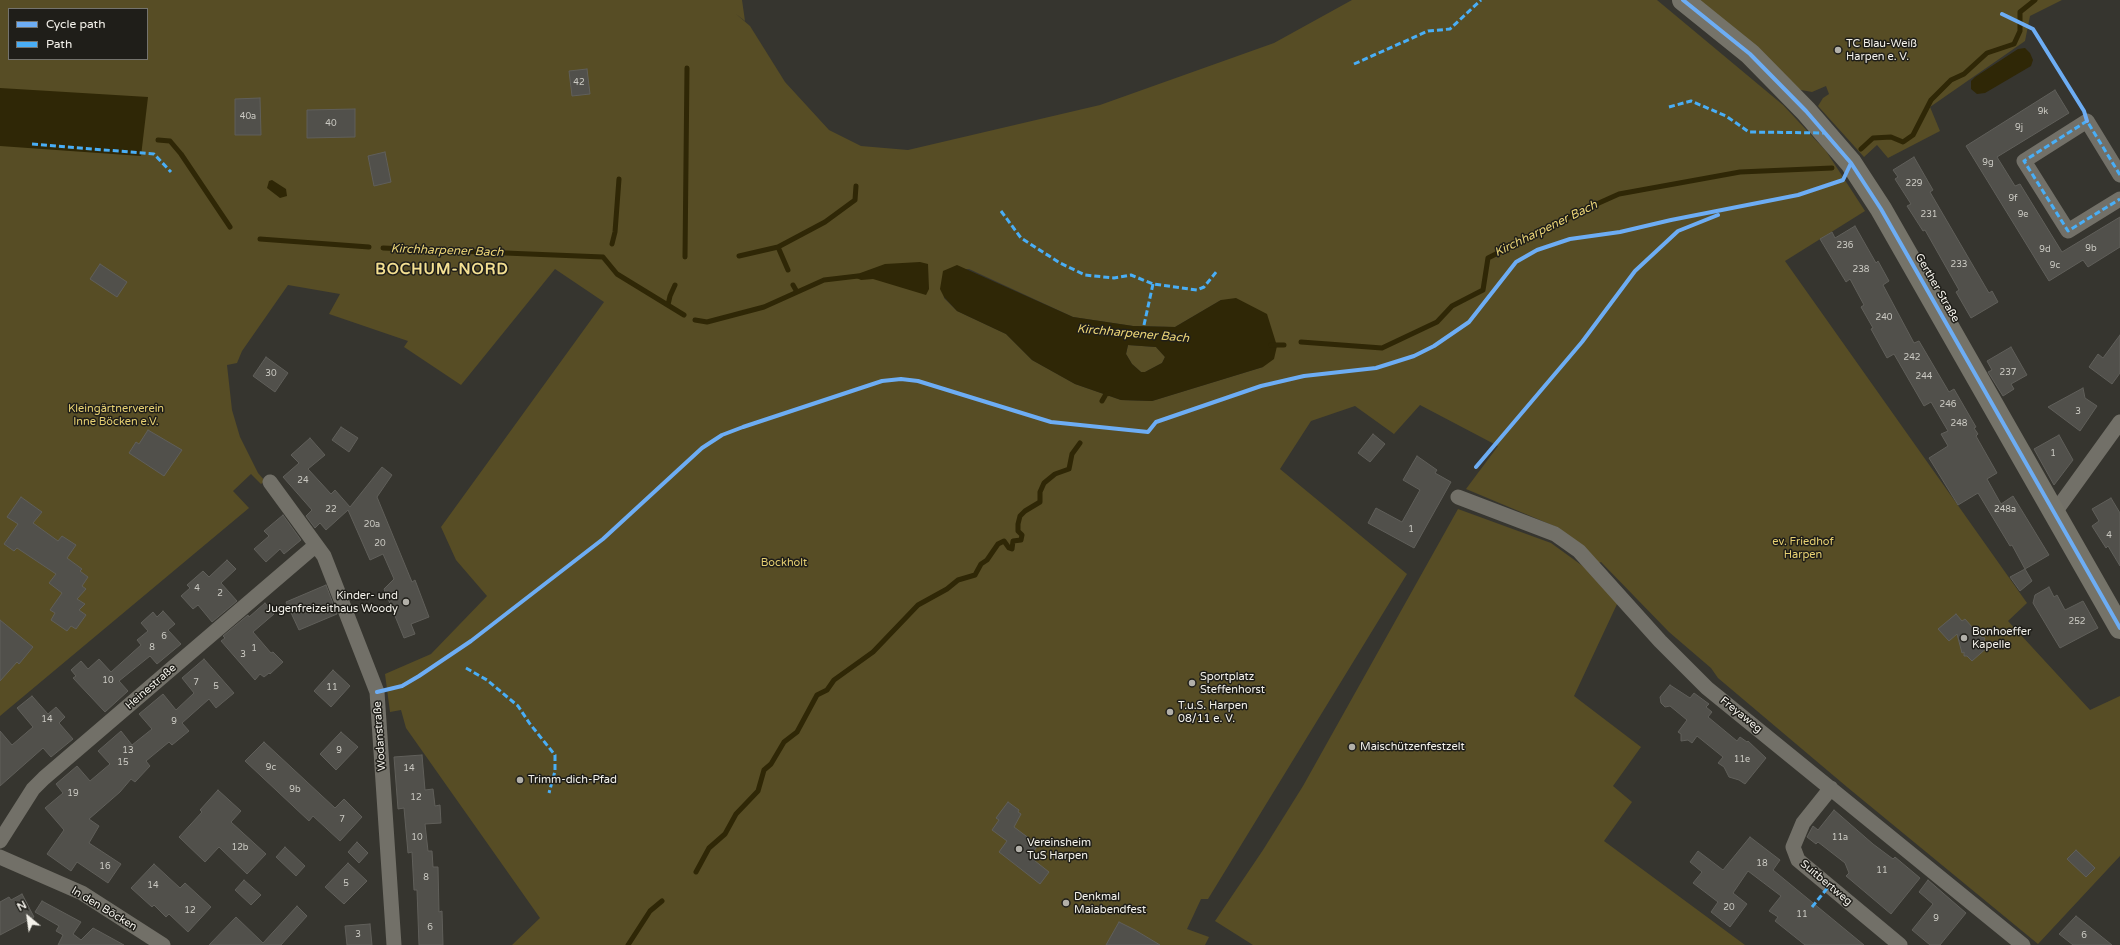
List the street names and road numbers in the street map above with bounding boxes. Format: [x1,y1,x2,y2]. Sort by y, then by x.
street label: Gerther Straße [1912,251,1962,325]
street label: Heinestraße [123,661,179,713]
street label: Freyaweg [1717,694,1765,736]
street label: Wodanstraße [371,701,389,771]
street label: Suitbertweg [1797,857,1855,909]
street label: In den Böcken [69,884,139,934]

